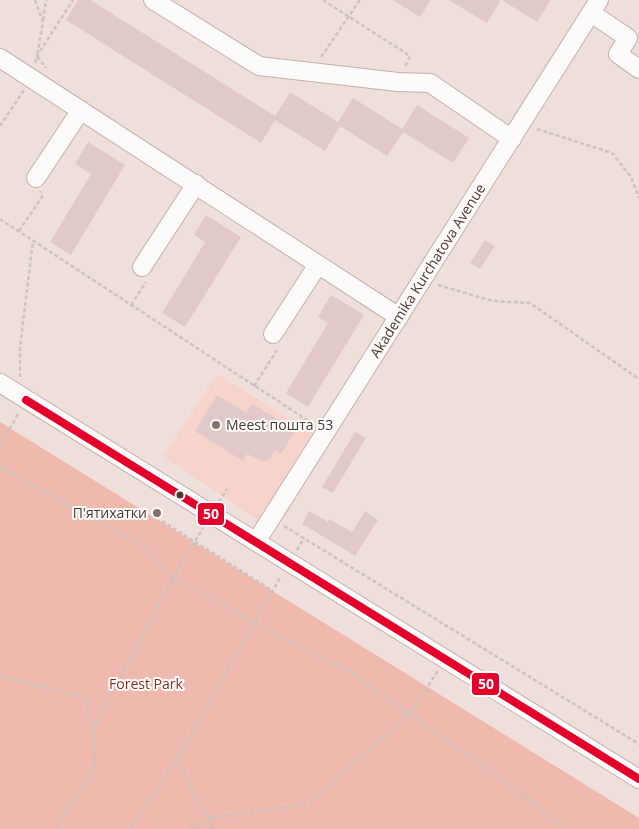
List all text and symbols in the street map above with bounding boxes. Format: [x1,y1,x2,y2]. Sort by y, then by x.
street label: Akademika Kurchatova Avenue [365,180,489,361]
place label: Meest пошта 53 [226,415,333,434]
marker: Meest пошта 53 [210,419,222,431]
unlabelled marker [175,490,185,500]
line badge: 50 [197,502,225,526]
place label: П'ятихатки [73,503,147,522]
text: 50 [203,504,219,523]
marker: П'ятихатки [151,507,163,519]
line badge: 50 [471,672,500,696]
park label: Forest Park [109,674,184,693]
text: 50 [478,674,494,693]

